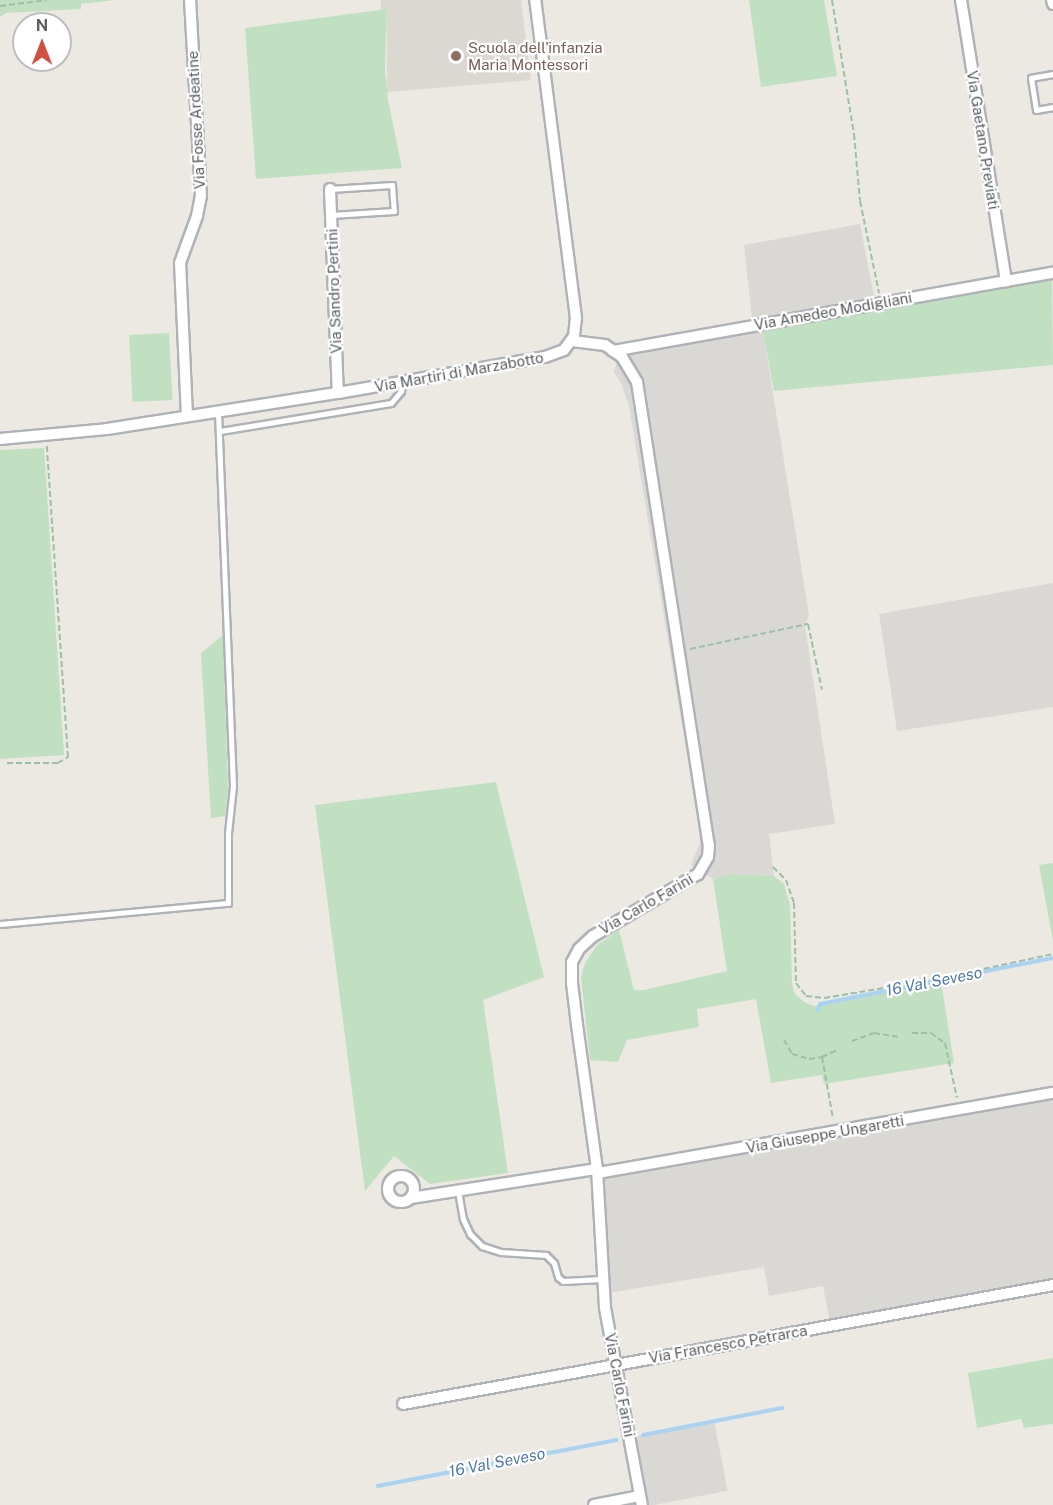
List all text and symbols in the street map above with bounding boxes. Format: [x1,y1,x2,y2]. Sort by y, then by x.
north arrow [12,12,72,72]
text: N [36,16,48,35]
place label: Scuola dell'infanzia Maria Montessori [468,38,603,73]
marker: Scuola dell'infanzia Maria Montessori [449,49,463,63]
street label: Via Fosse Ardeatine [183,50,209,190]
street label: Via Gaetano Previati [963,69,1003,211]
street label: Via Sandro Pertini [323,228,345,354]
street label: Via Amedeo Modigliani [753,288,913,334]
street label: Via Martiri di Marzabotto [373,348,545,396]
street label: Via Carlo Farini [596,870,696,938]
water label: 16 Val Seveso [884,963,984,1001]
street label: Via Giuseppe Ungaretti [744,1111,906,1157]
street label: Via Francesco Petrarca [647,1321,809,1367]
street label: Via Carlo Farini [601,1331,639,1439]
water label: 16 Val Seveso [447,1444,547,1482]

